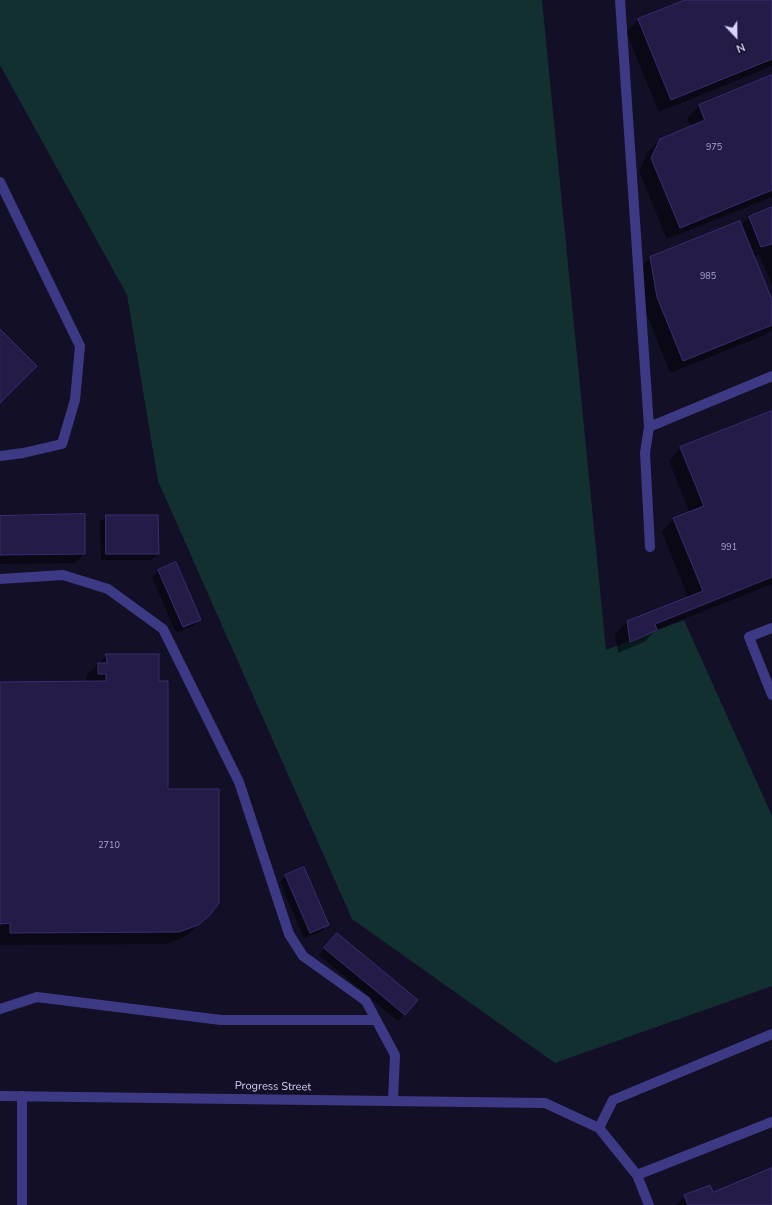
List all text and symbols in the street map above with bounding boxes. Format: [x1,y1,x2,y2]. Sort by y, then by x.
north arrow [716,16,756,56]
text: N [734,39,747,56]
house number: 975 [706,143,722,153]
house number: 985 [700,272,716,282]
house number: 991 [721,543,737,553]
house number: 2710 [98,841,120,851]
street label: Progress Street [235,1080,311,1094]

